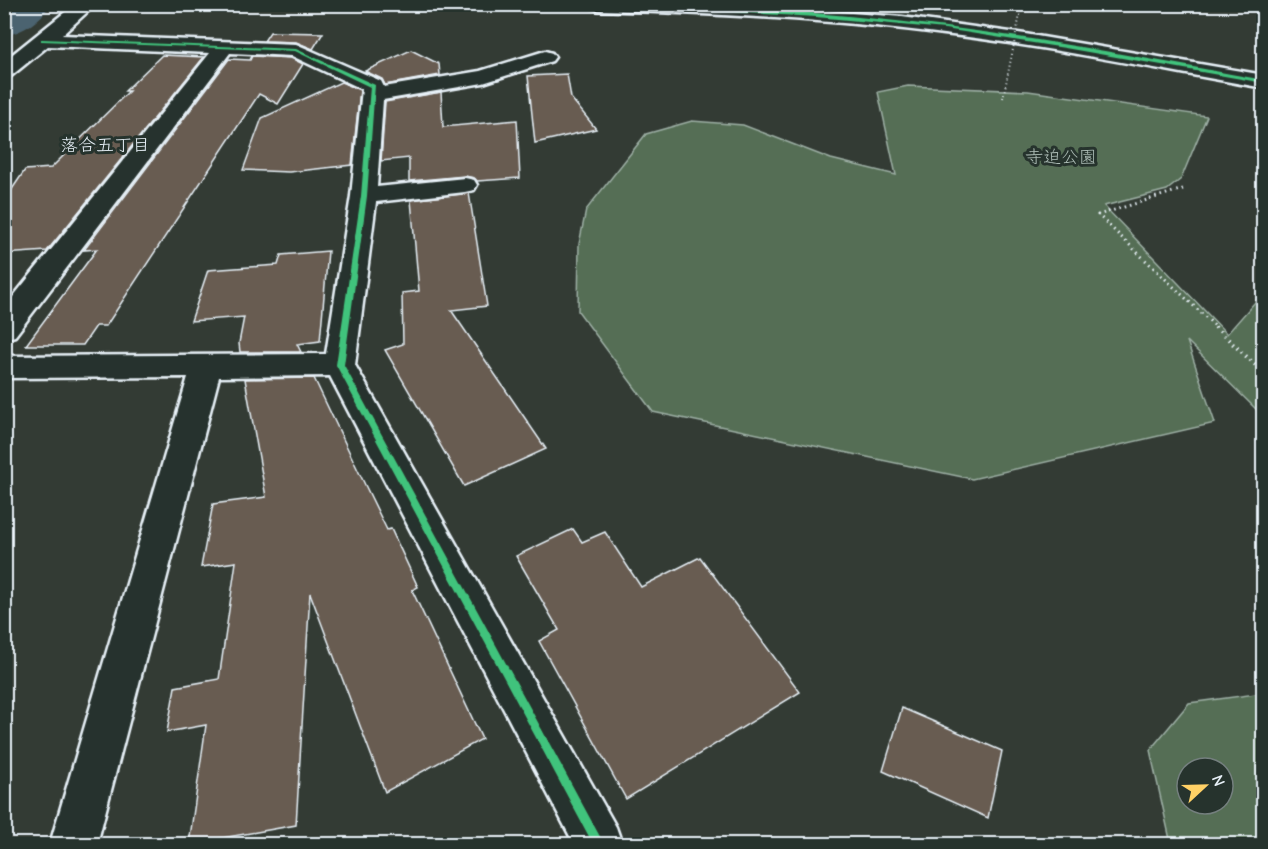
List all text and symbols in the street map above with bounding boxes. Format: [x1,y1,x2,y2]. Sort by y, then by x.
district label: 落合五丁目 [60,135,150,156]
park label: 寺迫公園 [1025,147,1097,168]
north arrow [1175,756,1235,816]
text: N [1208,773,1228,789]

